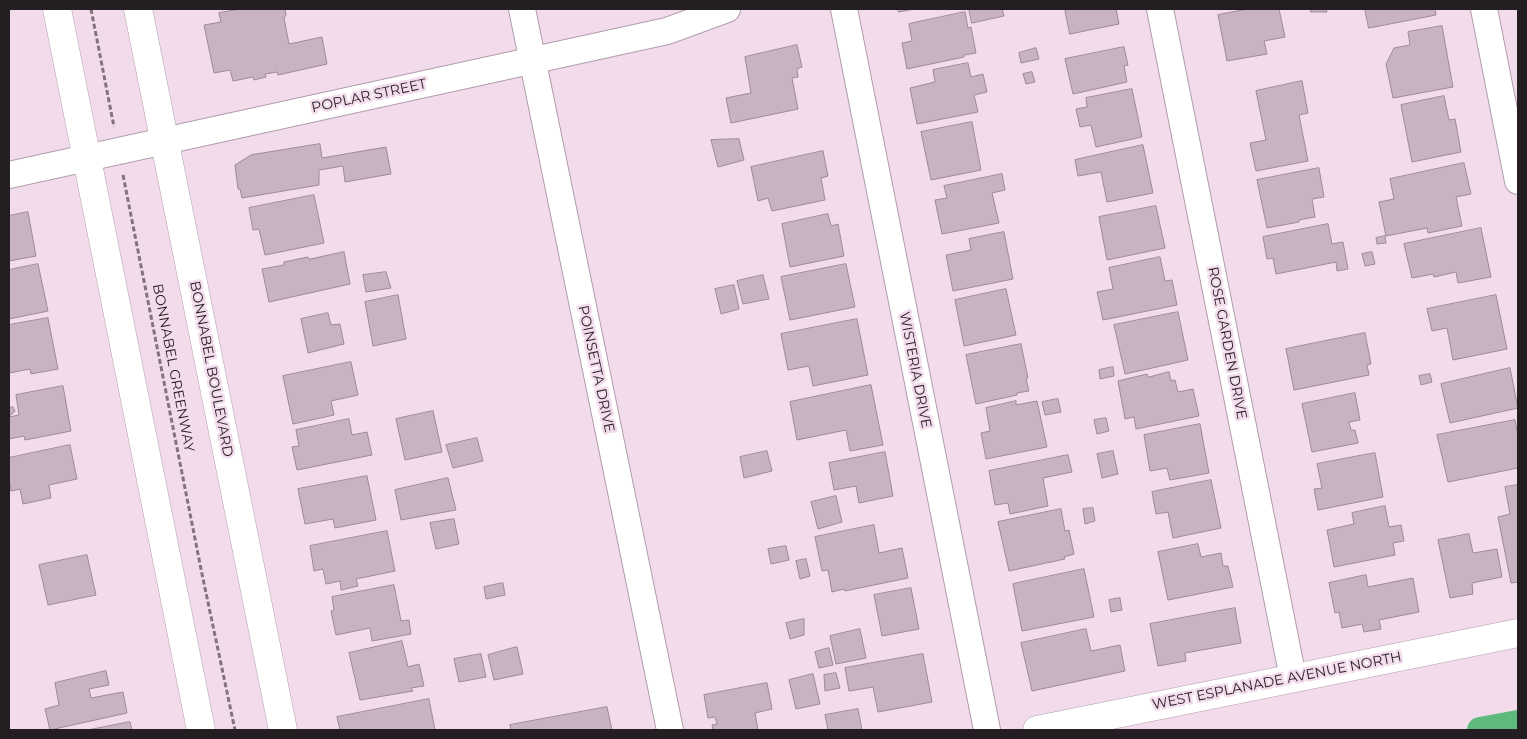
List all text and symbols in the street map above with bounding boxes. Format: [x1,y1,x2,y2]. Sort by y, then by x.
street label: POPLAR STREET [310,76,428,116]
street label: ROSE GARDEN DRIVE [1204,265,1250,421]
street label: BONNABEL BOULEVARD [186,280,236,458]
street label: BONNABEL GREENWAY [148,282,198,454]
street label: POINSETTA DRIVE [574,304,618,434]
street label: WISTERIA DRIVE [895,310,935,430]
street label: WEST ESPLANADE AVENUE NORTH [1151,649,1403,713]

